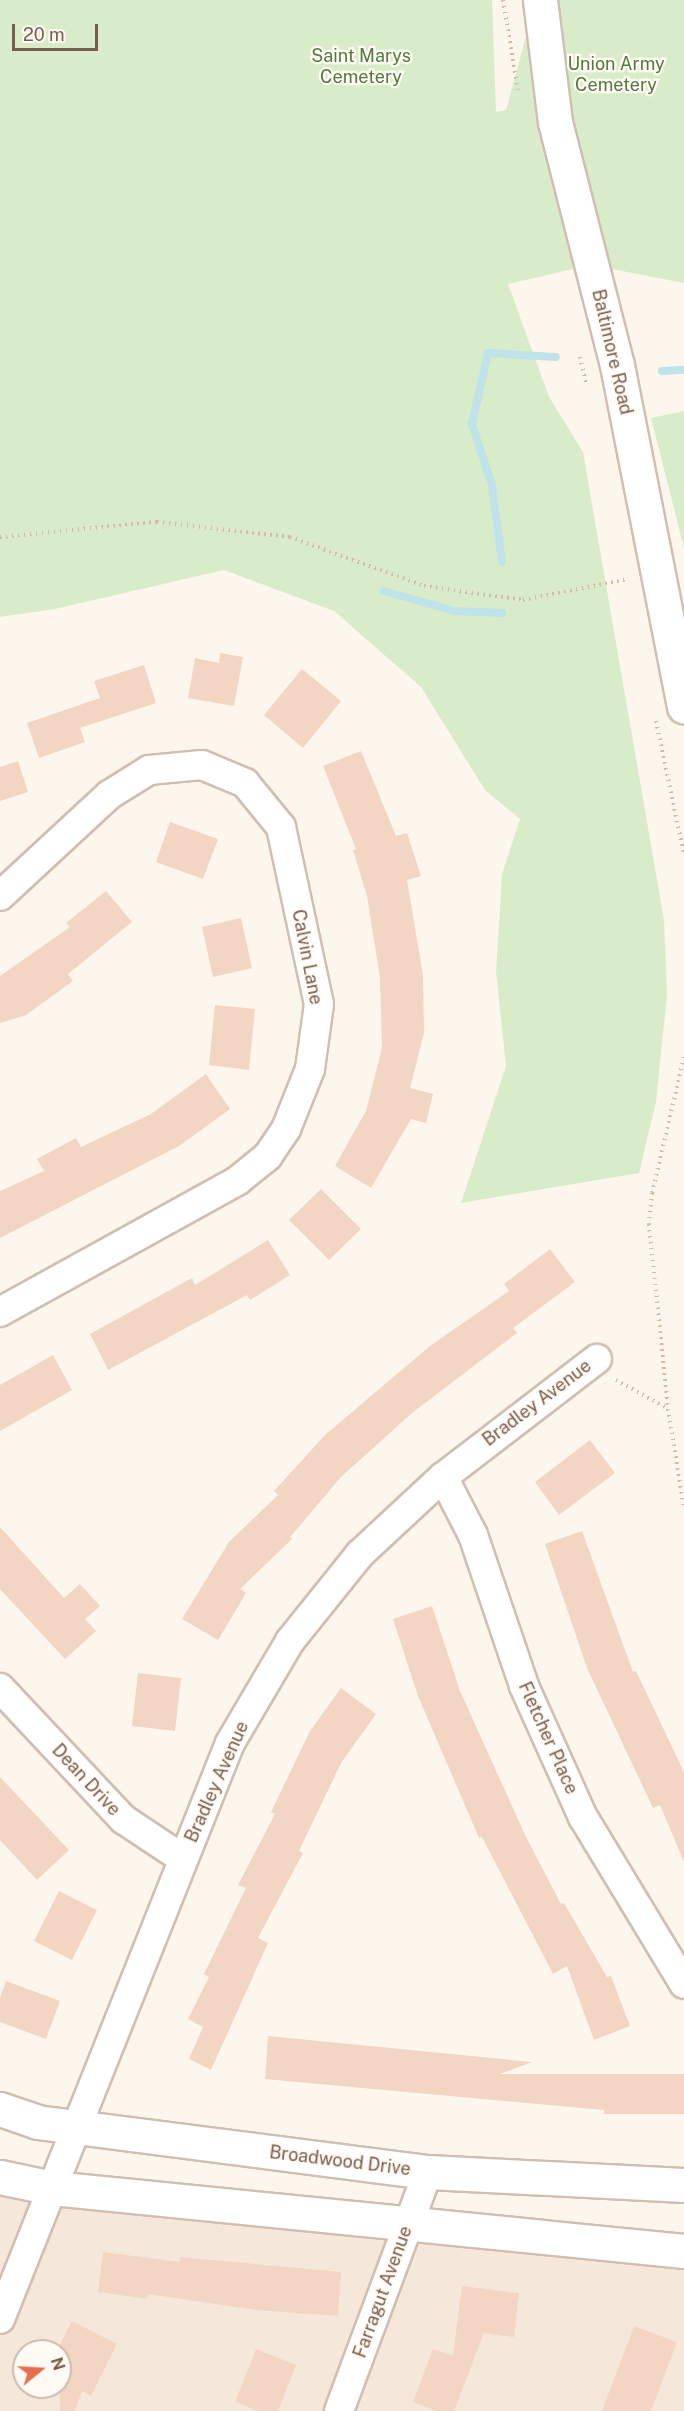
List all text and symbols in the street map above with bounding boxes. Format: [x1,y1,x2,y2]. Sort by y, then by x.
scale bar [15,12,100,50]
text: 20 m [23,24,65,45]
park label: Saint Marys Cemetery [311,46,411,88]
park label: Union Army Cemetery [567,54,665,97]
street label: Baltimore Road [587,287,637,417]
street label: Calvin Lane [287,908,327,1006]
street label: Bradley Avenue [478,1355,596,1451]
street label: Fletcher Place [514,1679,582,1797]
street label: Bradley Avenue [181,1718,253,1846]
street label: Dean Drive [47,1740,125,1820]
street label: Broadwood Drive [268,2142,412,2180]
street label: Farragut Avenue [349,2223,417,2361]
north arrow [12,2339,72,2399]
text: N [47,2355,69,2373]

